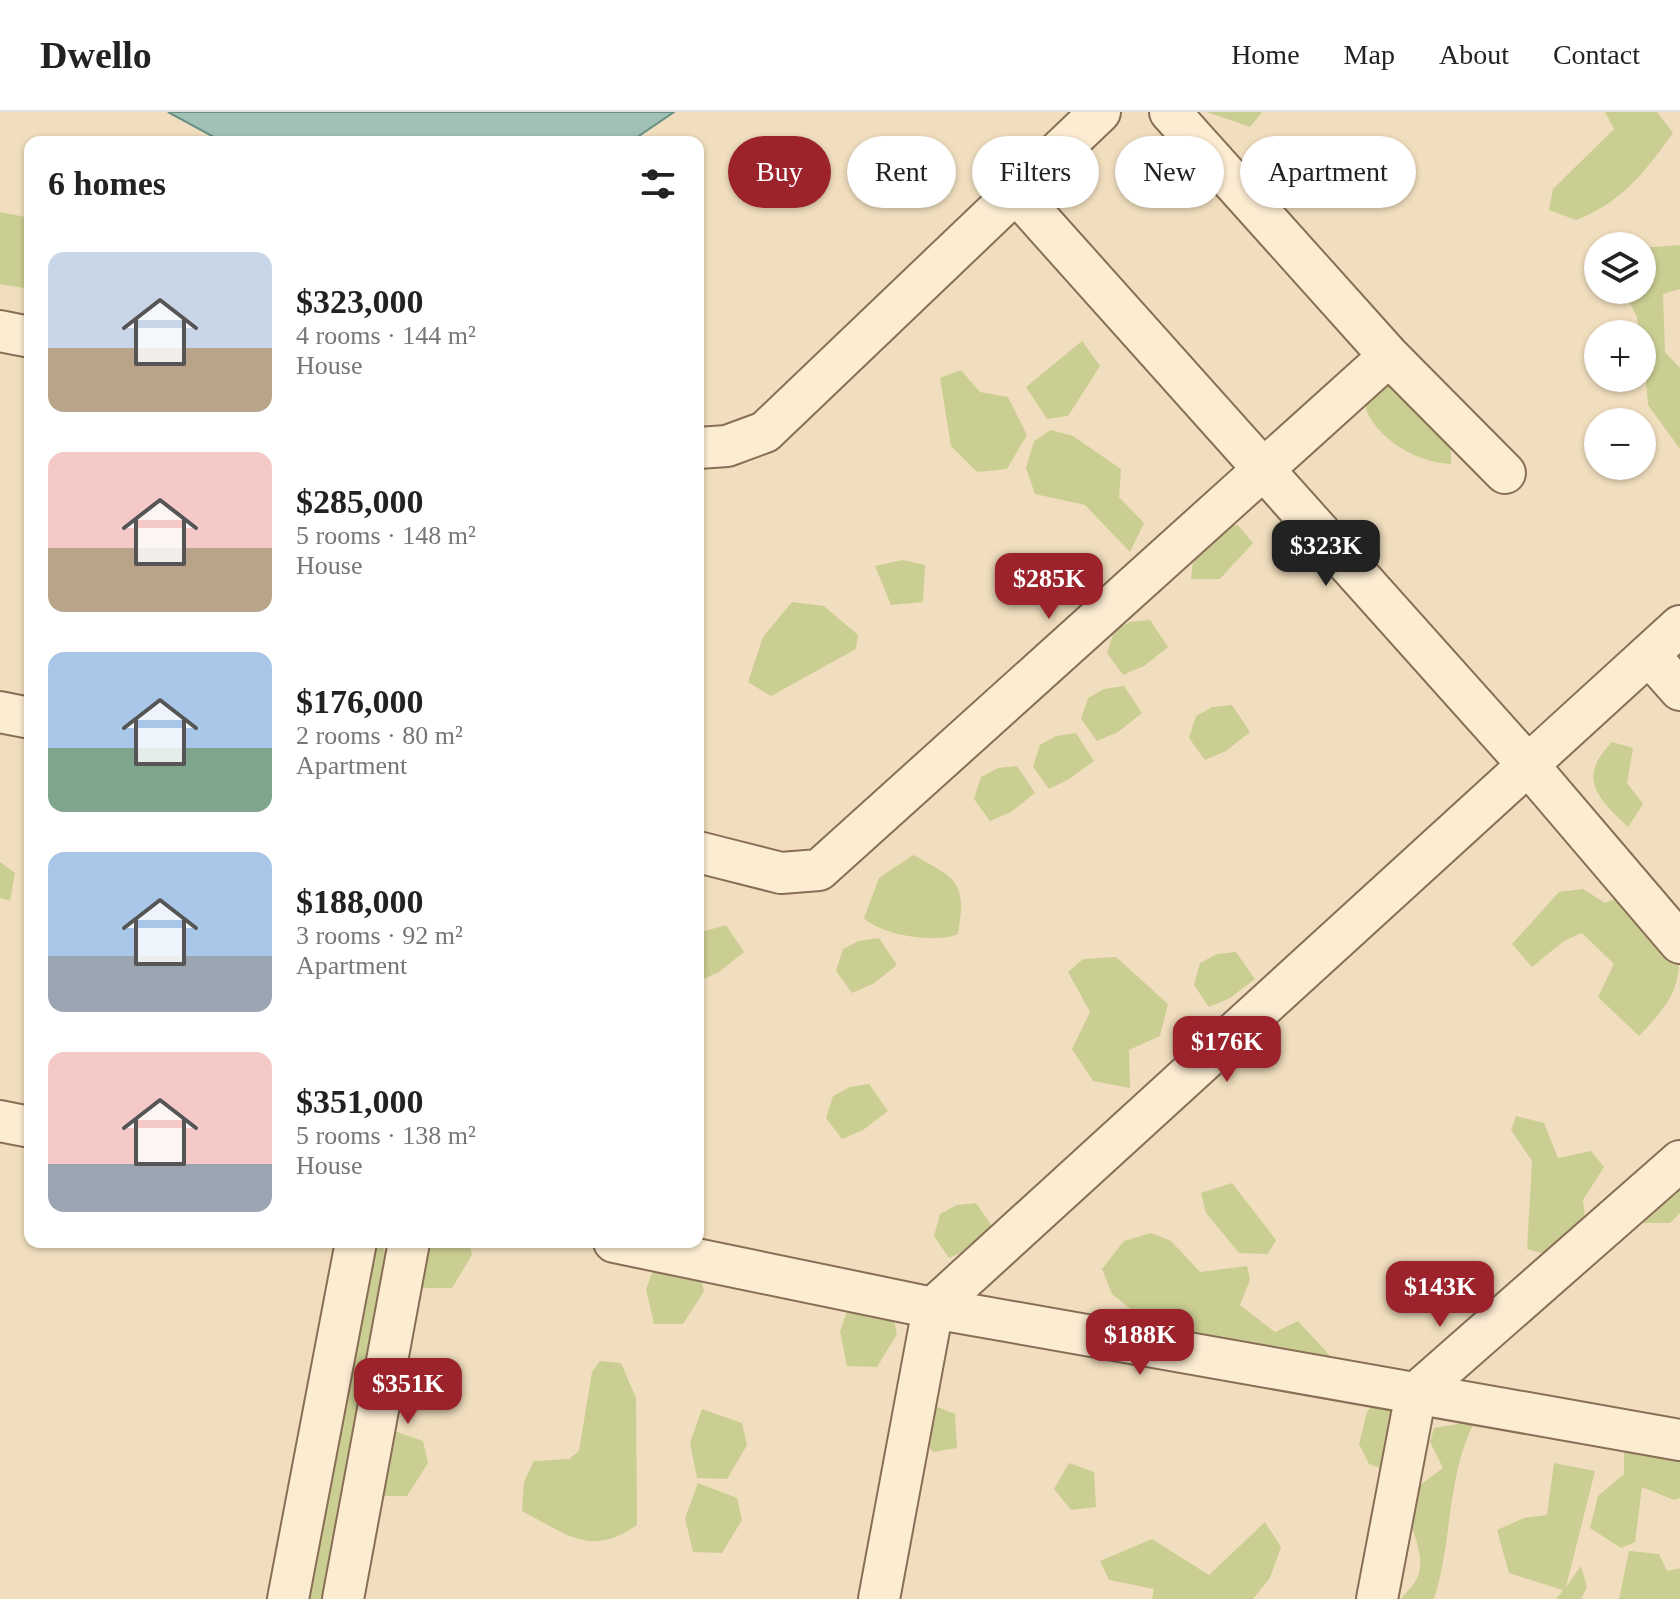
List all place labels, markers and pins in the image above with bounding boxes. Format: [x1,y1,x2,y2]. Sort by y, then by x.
pin: $323K [1270,520,1382,588]
pin: $285K [993,553,1105,621]
pin: $176K [1171,1016,1283,1084]
pin: $143K [1384,1261,1496,1329]
pin: $188K [1084,1309,1196,1377]
pin: $351K [352,1358,464,1426]

